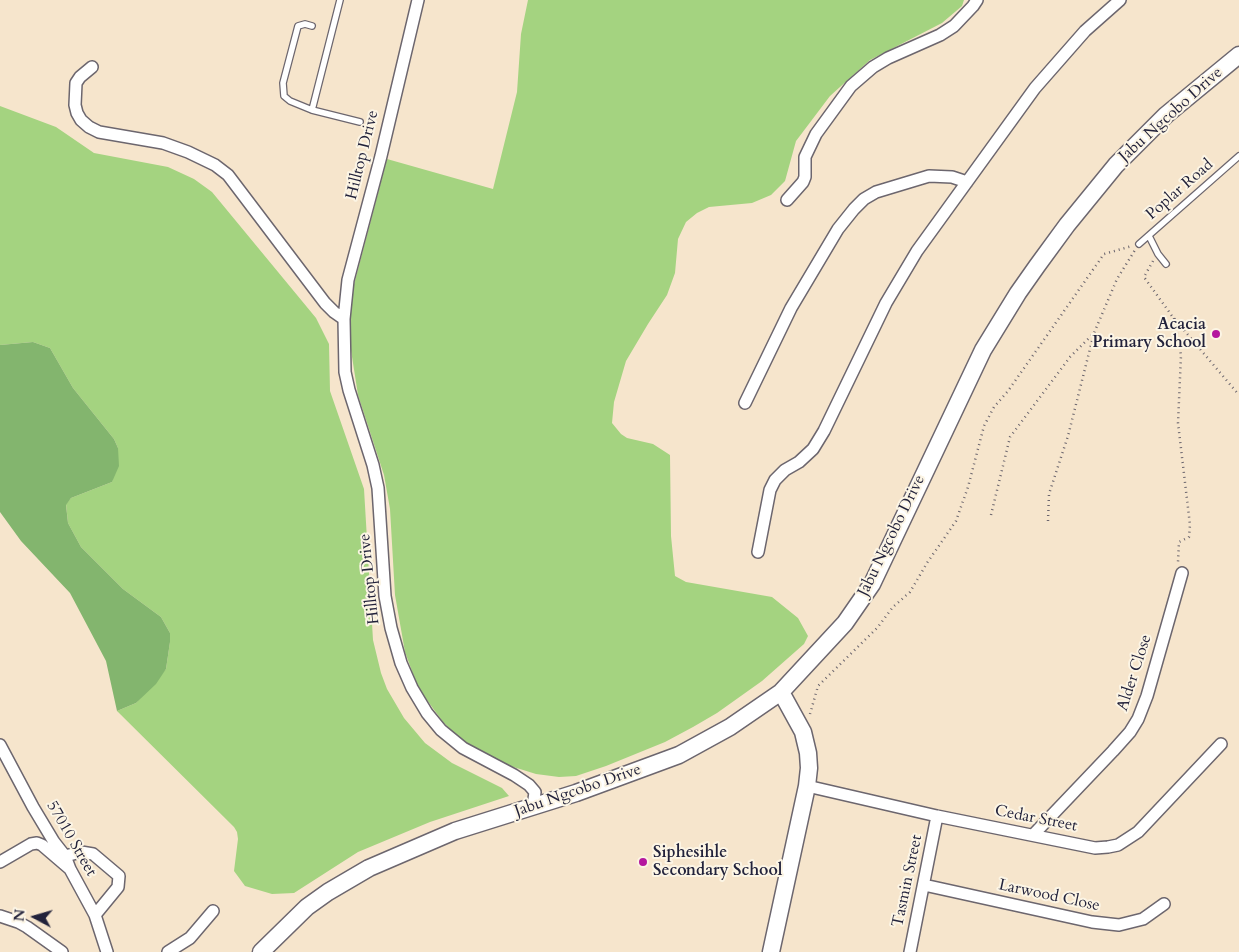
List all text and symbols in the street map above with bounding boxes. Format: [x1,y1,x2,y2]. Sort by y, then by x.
street label: Jabu Ngcobo Drive [1115,63,1227,167]
street label: Hilltop Drive [343,108,383,202]
street label: Poplar Road [1142,156,1218,224]
place label: Acacia Primary School [1092,315,1206,353]
marker: Acacia Primary School [1210,328,1222,340]
street label: Jabu Ngcobo Drive [854,472,930,600]
street label: Hilltop Drive [356,533,384,625]
street label: Alder Close [1114,632,1156,714]
street label: Jabu Ngcobo Drive [512,760,644,822]
street label: 57010 Street [42,798,100,880]
street label: Cedar Street [993,802,1079,836]
street label: Tasmin Street [889,833,927,929]
place label: Siphesihle Secondary School [653,843,782,881]
marker: Siphesihle Secondary School [637,856,649,868]
street label: Larwood Close [997,876,1101,916]
north arrow [10,892,60,942]
text: N [10,908,30,922]

